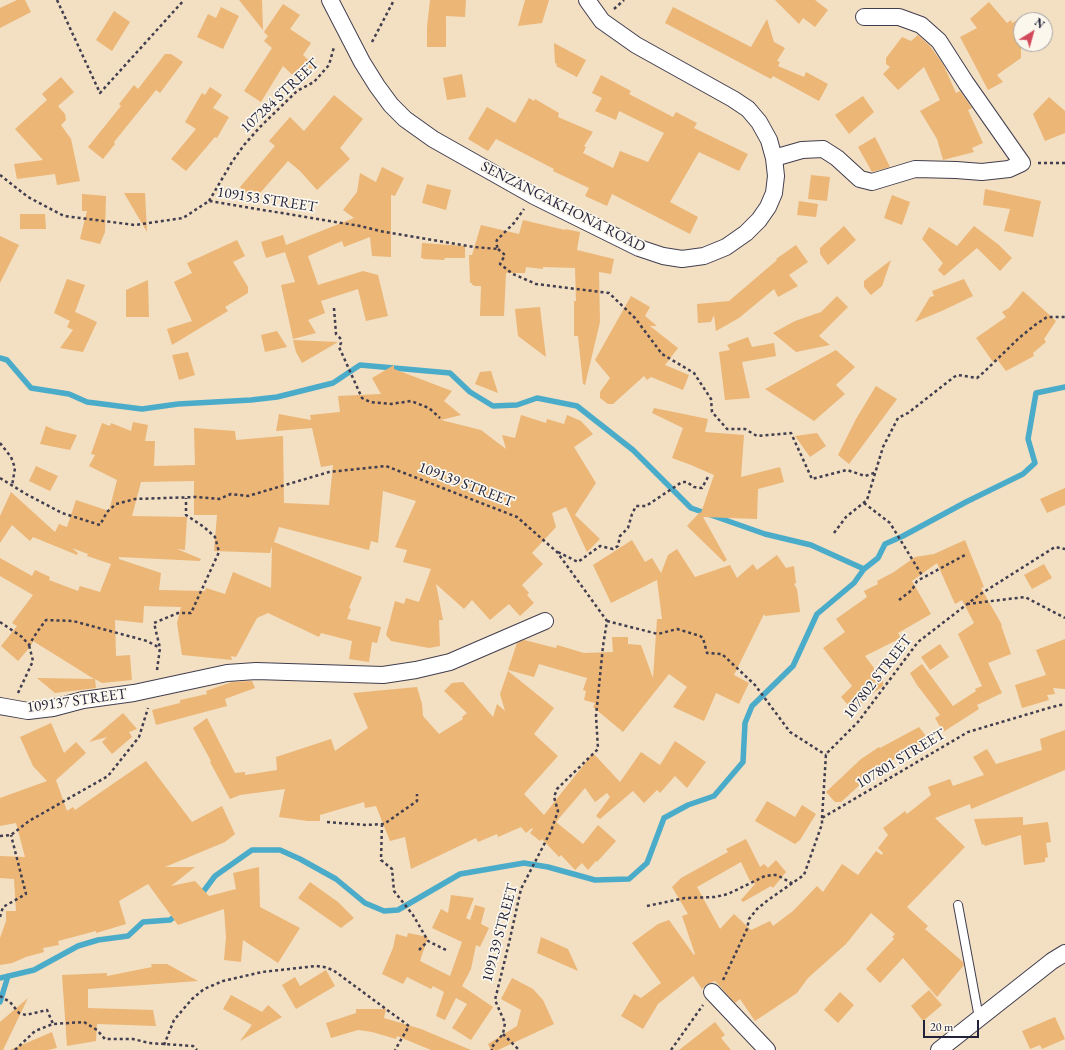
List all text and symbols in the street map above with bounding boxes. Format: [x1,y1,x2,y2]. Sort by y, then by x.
north arrow [1013,12,1053,52]
text: N [1032,15,1047,31]
street label: 107284 STREET [237,55,323,137]
street label: SENZANGAKHONA ROAD [478,158,648,256]
street label: 109153 STREET [216,183,318,217]
street label: 109139 STREET [416,459,516,511]
street label: 107802 STREET [840,632,916,722]
street label: 109137 STREET [26,685,128,717]
street label: 107801 STREET [853,725,949,793]
street label: 109139 STREET [478,882,522,984]
scale bar [925,1012,981,1038]
text: 20 m [930,1019,953,1035]

